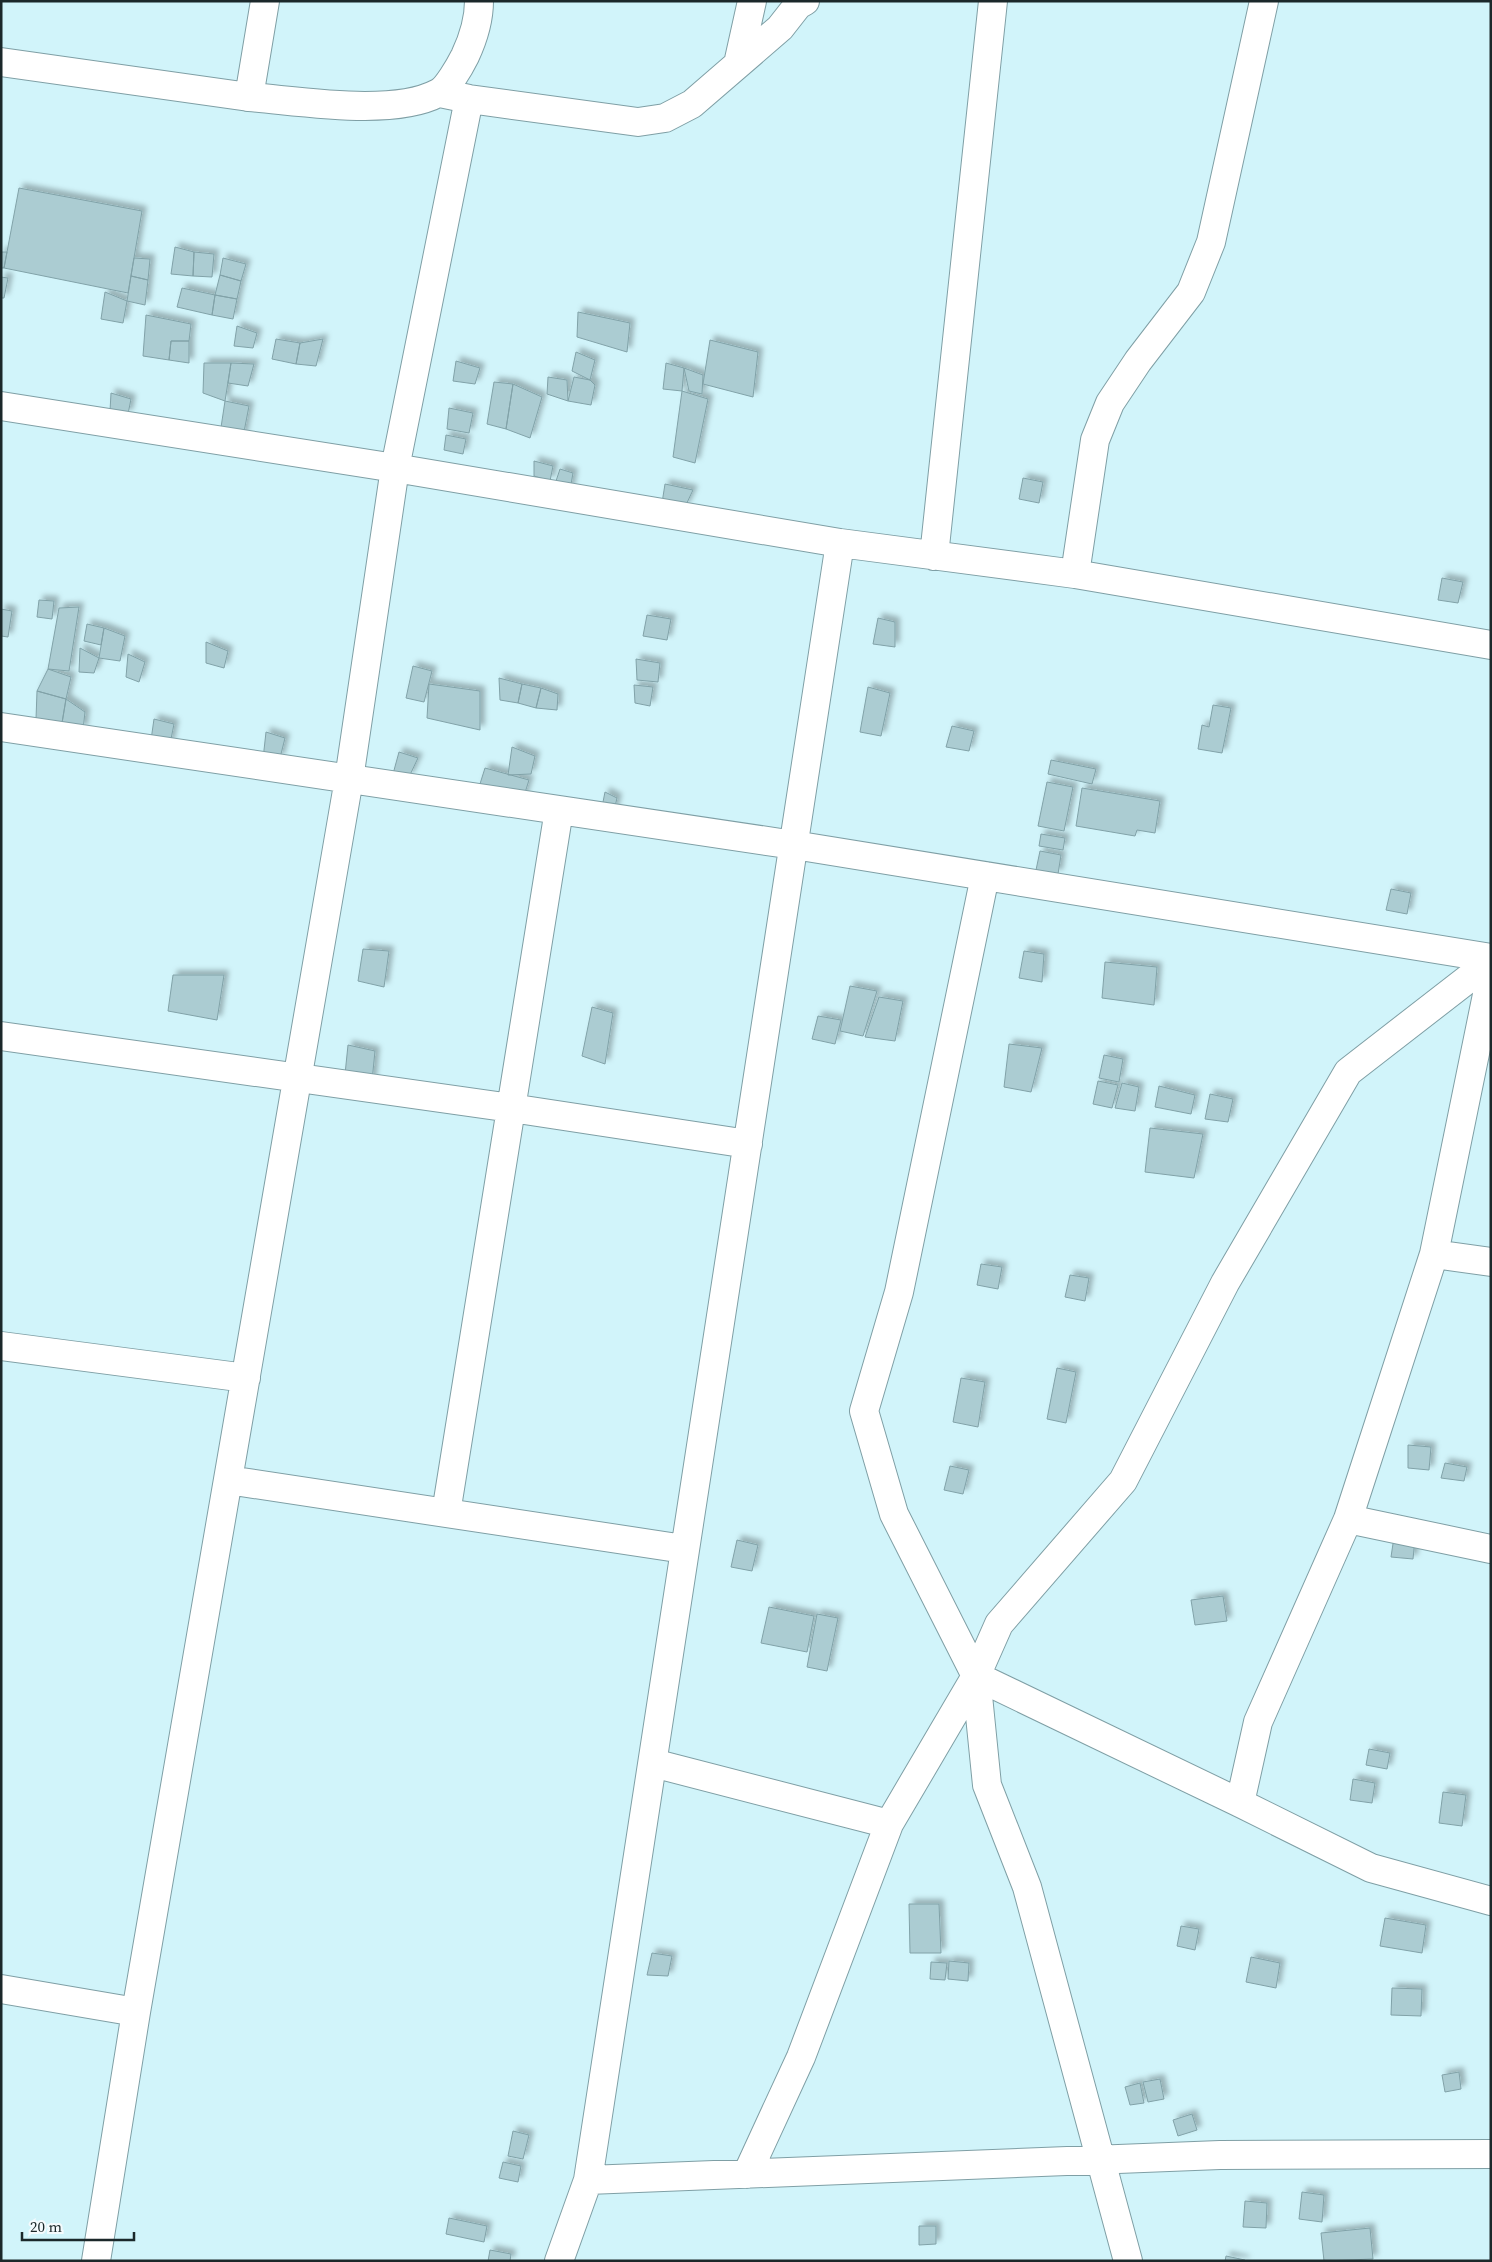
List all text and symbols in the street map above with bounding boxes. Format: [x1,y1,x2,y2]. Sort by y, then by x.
scale bar [22,2210,135,2242]
text: 20 m [30,2216,62,2237]

